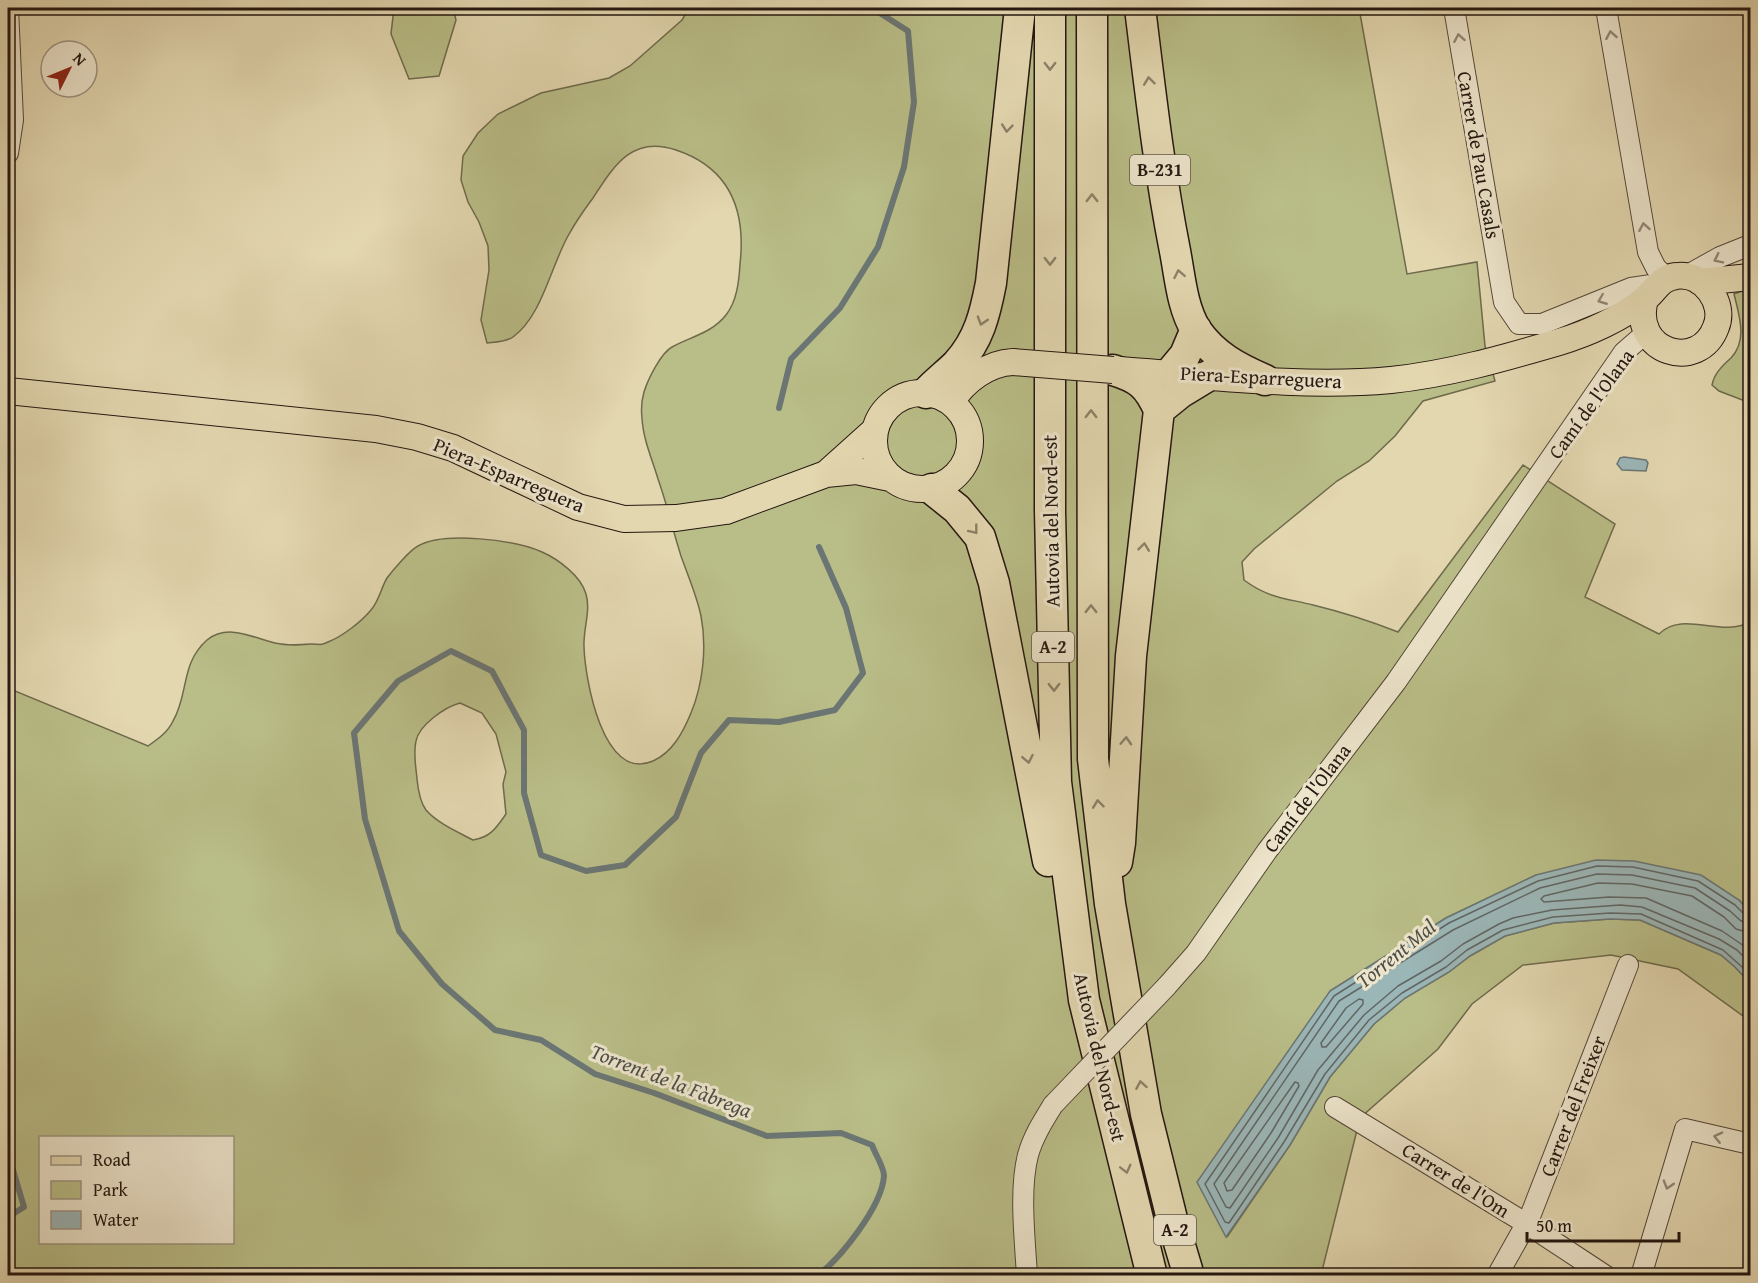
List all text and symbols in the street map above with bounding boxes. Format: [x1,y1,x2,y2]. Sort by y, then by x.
one-way arrow [1605,30,1618,40]
one-way arrow [1453,33,1466,43]
north arrow [39,39,99,99]
text: N [68,47,93,71]
one-way arrow [1044,61,1056,70]
street label: Carrer de Pau Casals [1450,69,1509,241]
one-way arrow [1143,76,1156,86]
one-way arrow [1001,124,1014,133]
road number: B-231 [1130,155,1190,185]
one-way arrow [1086,194,1098,203]
one-way arrow [1638,222,1651,232]
one-way arrow [1713,252,1724,264]
one-way arrow [1044,256,1056,265]
one-way arrow [1173,269,1186,279]
one-way arrow [1597,293,1608,305]
one-way arrow [977,315,989,326]
street label: Camí de l'Olana [1541,342,1641,465]
street label: Piera-Esparreguera [1180,358,1343,395]
one-way arrow [1085,410,1097,419]
street label: Piera-Esparreguera [429,430,590,520]
street label: Autovia del Nord-est [1034,434,1067,608]
one-way arrow [967,523,978,534]
one-way arrow [1137,542,1149,551]
one-way arrow [1085,605,1097,614]
road number: A-2 [1032,632,1074,662]
one-way arrow [1048,682,1060,691]
one-way arrow [1119,736,1132,746]
street label: Camí de l'Olana [1256,737,1358,858]
one-way arrow [1021,754,1034,764]
one-way arrow [1092,799,1105,808]
water label: Torrent Mal [1349,912,1442,996]
street label: Autovia del Nord-est [1067,970,1134,1144]
street label: Carrer del Freixer [1532,1031,1613,1180]
water label: Torrent de la Fàbrega [586,1036,757,1126]
one-way arrow [1135,1081,1147,1090]
one-way arrow [1713,1131,1723,1144]
street label: Carrer de l'Om [1397,1135,1516,1225]
legend [39,1136,234,1244]
text: Road [93,1146,131,1173]
one-way arrow [1118,1164,1131,1174]
text: Park [93,1176,129,1203]
one-way arrow [1663,1179,1675,1190]
scale bar [1527,1205,1678,1243]
text: Water [93,1206,139,1233]
text: 50 m [1536,1212,1572,1239]
road number: A-2 [1154,1215,1196,1245]

